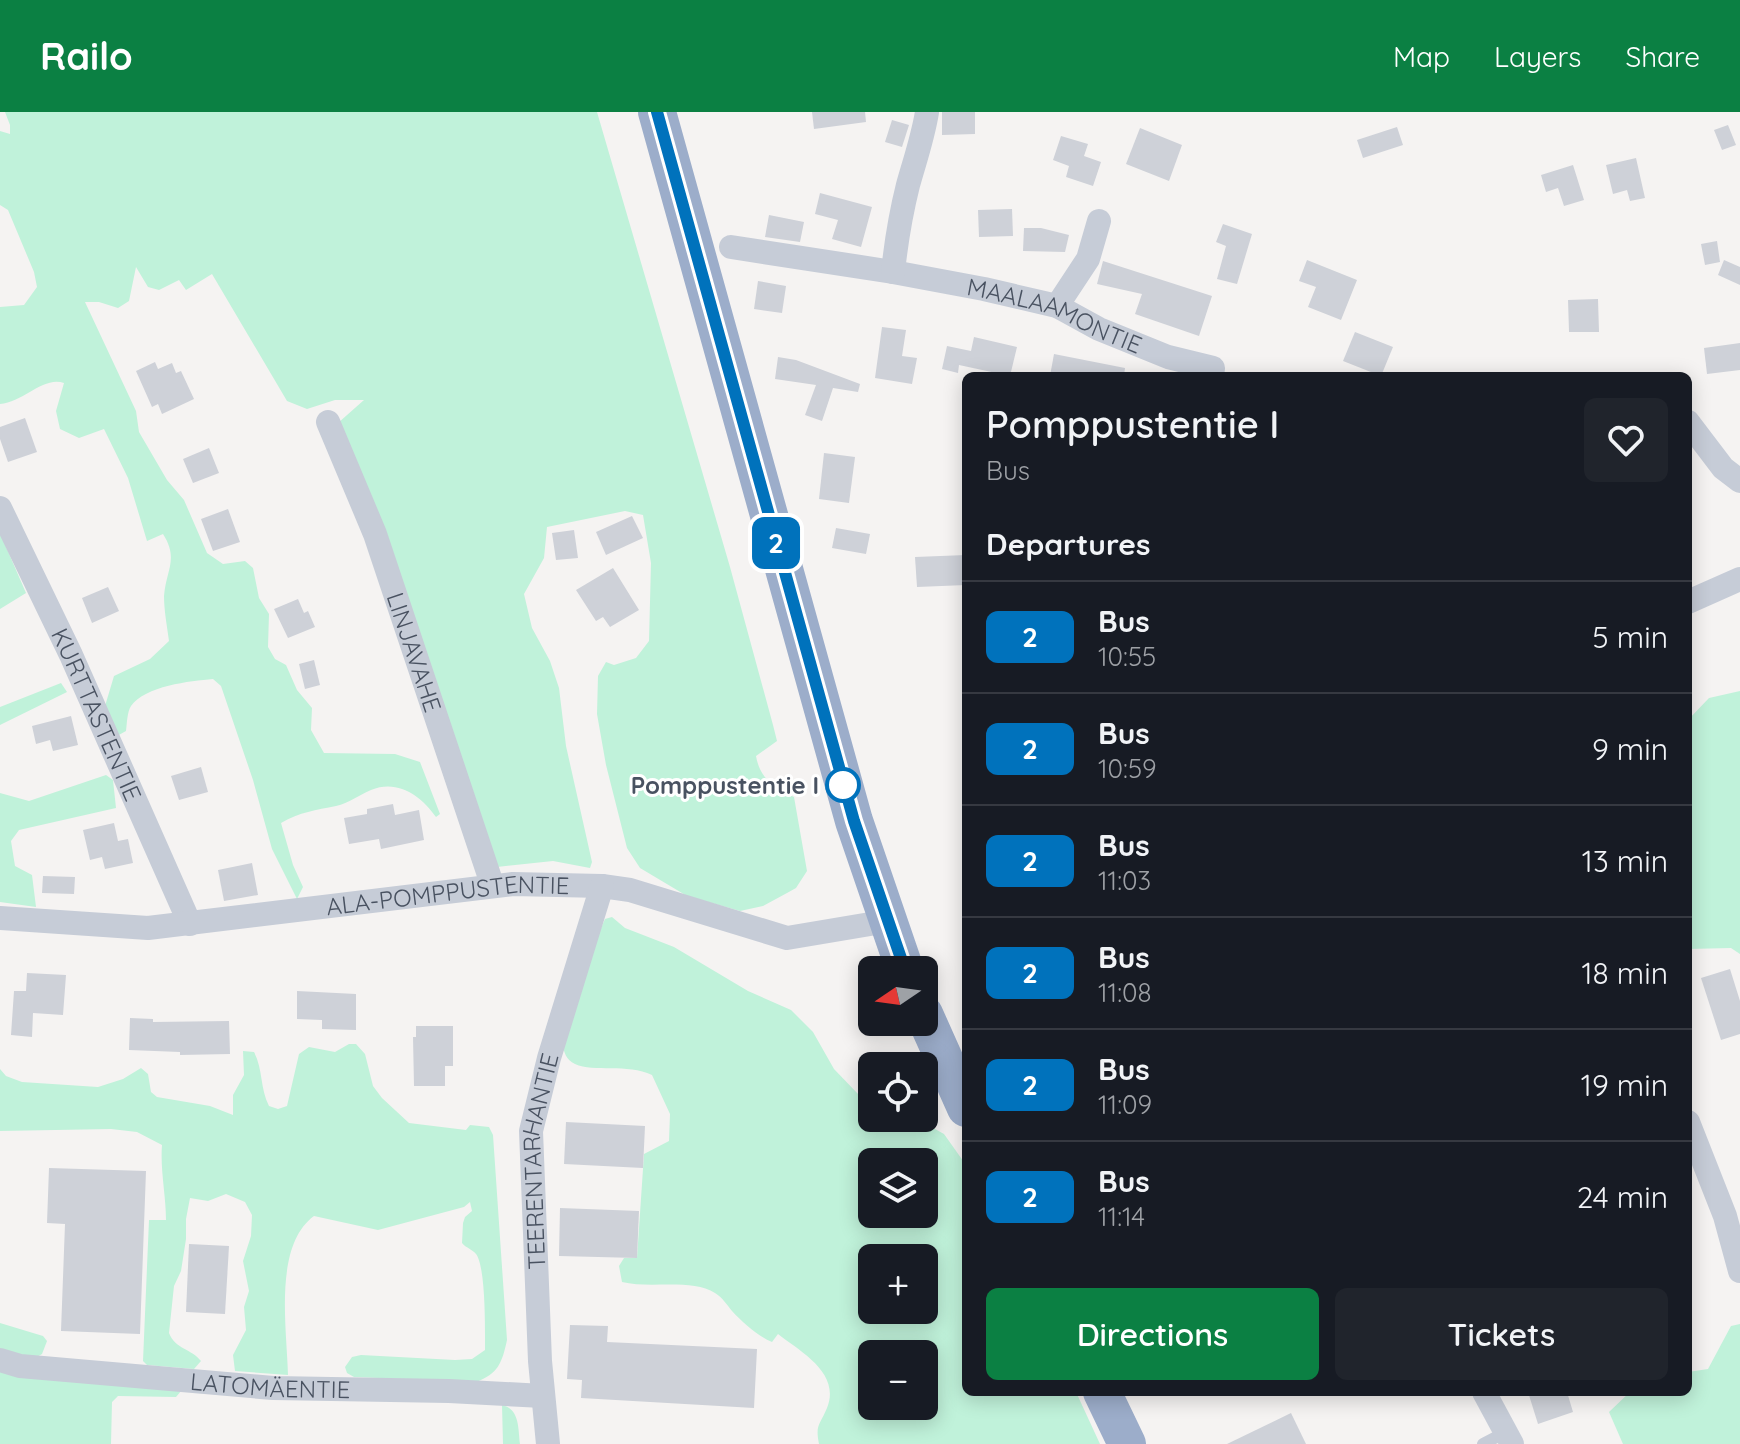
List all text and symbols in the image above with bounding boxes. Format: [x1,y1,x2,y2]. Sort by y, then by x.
text: Railo [40,32,133,80]
text: Map [1393,39,1450,74]
text: Layers [1494,39,1581,74]
text: Share [1625,39,1700,74]
street label: MAALAAMONTIE [965,271,1146,360]
button: heart [1584,398,1668,482]
text: Pomppustentie I [986,400,1279,448]
text: Bus [986,454,1030,487]
line badge: 2 [750,517,802,569]
text: 2 [768,525,784,560]
text: Departures [986,525,1151,563]
street label: LINJAVAHE [381,588,448,716]
text: Bus [1098,602,1150,640]
text: 5 min [1592,618,1668,656]
text: 2 [1022,619,1038,654]
street label: KURTTASTENTIE [45,623,149,805]
text: 10:55 [1098,640,1156,673]
text: Bus [1098,714,1150,752]
text: 9 min [1592,730,1668,768]
text: 2 [1022,731,1038,766]
text: 10:59 [1098,752,1157,785]
marker: Pomppustentie I [826,768,860,802]
place label: Pomppustentie I [631,770,819,800]
text: Bus [1098,826,1150,864]
text: 13 min [1582,842,1668,880]
text: 2 [1022,843,1038,878]
text: 11:03 [1098,864,1151,897]
street label: ALA-POMPPUSTENTIE [324,869,570,921]
text: Bus [1098,938,1150,976]
text: 18 min [1581,954,1668,992]
text: 2 [1022,955,1038,990]
north arrow [858,956,938,1036]
map controls [858,956,938,1420]
text: 11:08 [1098,976,1152,1009]
street label: TEERENTARHANTIE [515,1050,565,1270]
text: Bus [1098,1050,1150,1088]
button: locate [858,1052,938,1132]
text: 19 min [1581,1066,1668,1104]
text: 2 [1022,1067,1038,1102]
text: 11:09 [1098,1088,1152,1121]
button: layers [858,1148,938,1228]
text: Bus [1098,1162,1150,1200]
text: 24 min [1577,1178,1668,1216]
text: 2 [1022,1179,1038,1214]
text: 11:14 [1098,1200,1145,1233]
button: + [858,1244,938,1324]
button: Directions [986,1288,1319,1380]
button: Tickets [1335,1288,1668,1380]
button: − [858,1340,938,1420]
street label: LATOMÄENTIE [189,1366,351,1404]

